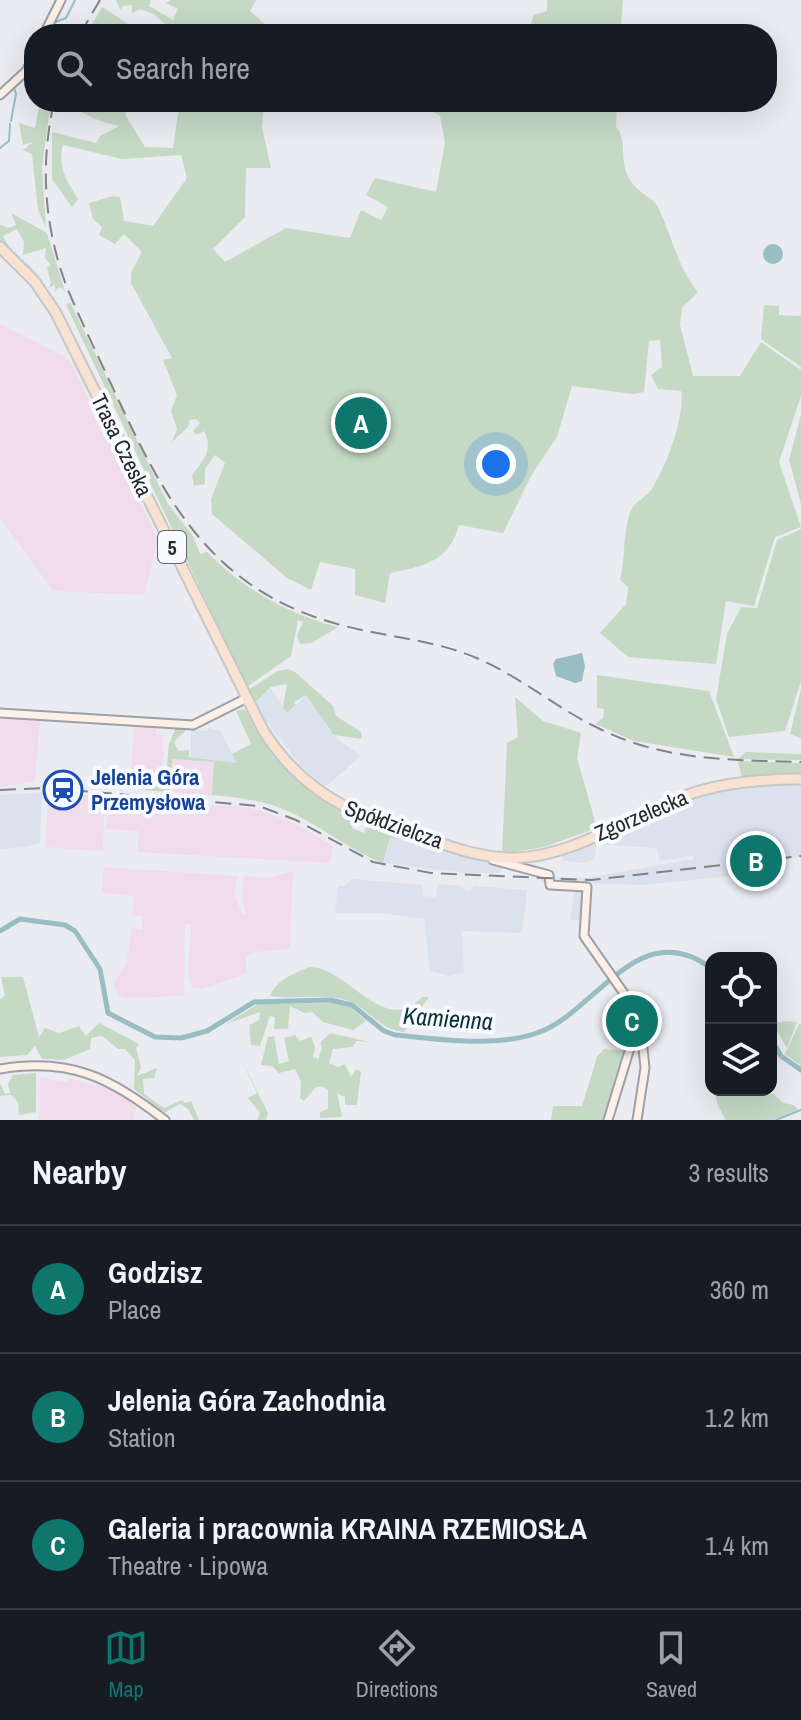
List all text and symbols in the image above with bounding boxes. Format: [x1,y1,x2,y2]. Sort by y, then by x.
search box [24,24,777,112]
icon: search [52,46,96,90]
text: Search here [116,48,250,88]
street label: Trasa Czeska [84,389,160,501]
pin: A [335,393,387,453]
your location [476,444,516,484]
road number: 5 [158,531,186,563]
place label: Jelenia Góra Przemysłowa [91,762,205,817]
station icon: Jelenia Góra Przemysłowa [42,769,84,811]
street label: Zgorzelecka [590,782,692,848]
street label: Spółdzielcza [341,792,447,856]
pin: B [730,831,782,891]
map controls [705,952,777,1096]
button: locate [705,952,777,1024]
pin: C [606,991,658,1051]
water label: Kamienna [402,999,494,1037]
button: layers [705,1024,777,1096]
text: Nearby [32,1149,127,1195]
text: 3 results [688,1155,769,1190]
text: Godzisz [108,1252,202,1292]
text: A [50,1272,66,1307]
text: 360 m [710,1272,769,1307]
text: Place [108,1292,161,1327]
text: Jelenia Góra Zachodnia [108,1380,386,1420]
text: B [50,1400,66,1435]
text: 1.2 km [705,1400,769,1435]
text: Station [108,1420,176,1455]
text: Galeria i pracownia KRAINA RZEMIOSŁA [108,1508,587,1548]
text: C [50,1528,66,1563]
text: 1.4 km [705,1528,769,1563]
text: Theatre · Lipowa [108,1548,268,1583]
tab: Map [104,1626,148,1704]
tab: Directions [356,1626,438,1704]
tab: Saved [646,1626,697,1704]

